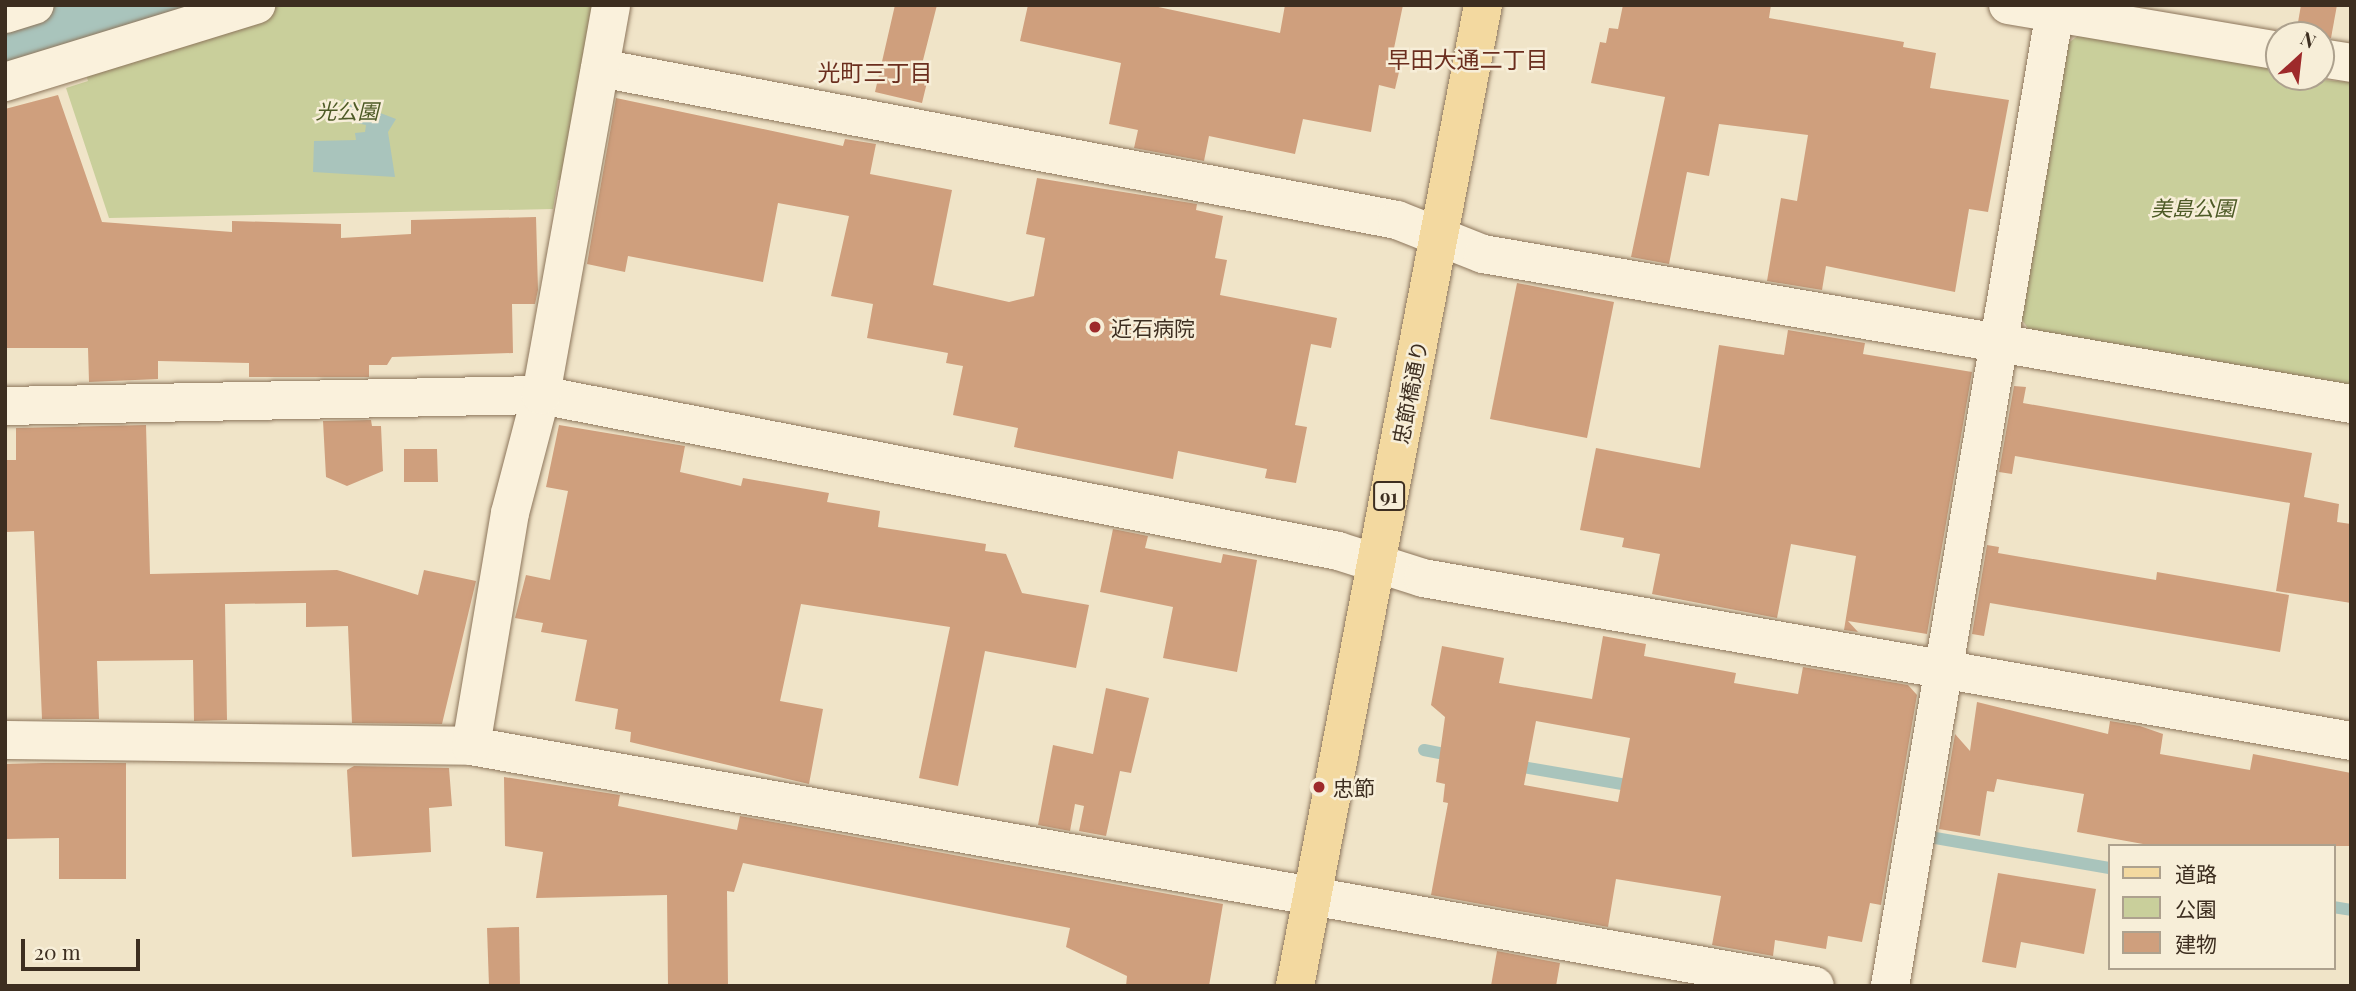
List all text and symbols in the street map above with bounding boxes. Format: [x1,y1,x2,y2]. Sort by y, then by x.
north arrow [2265,21,2335,91]
text: N [2297,24,2321,54]
district label: 早田大通二丁目 [1388,45,1548,73]
district label: 光町三丁目 [818,58,932,86]
park label: 光公園 [316,97,378,123]
park label: 美島公園 [2151,194,2235,220]
place label: 近石病院 [1111,314,1195,340]
marker: 近石病院 [1085,317,1105,337]
street label: 忠節橋通り [1387,338,1431,446]
road number: 91 [1372,481,1406,512]
place label: 忠節 [1333,774,1375,800]
marker: 忠節 [1311,779,1327,795]
legend [2108,844,2335,970]
text: 道路 [2175,859,2217,887]
text: 公園 [2175,894,2217,922]
scale bar [24,925,144,969]
text: 建物 [2175,929,2217,957]
text: 20 m [34,937,81,965]

